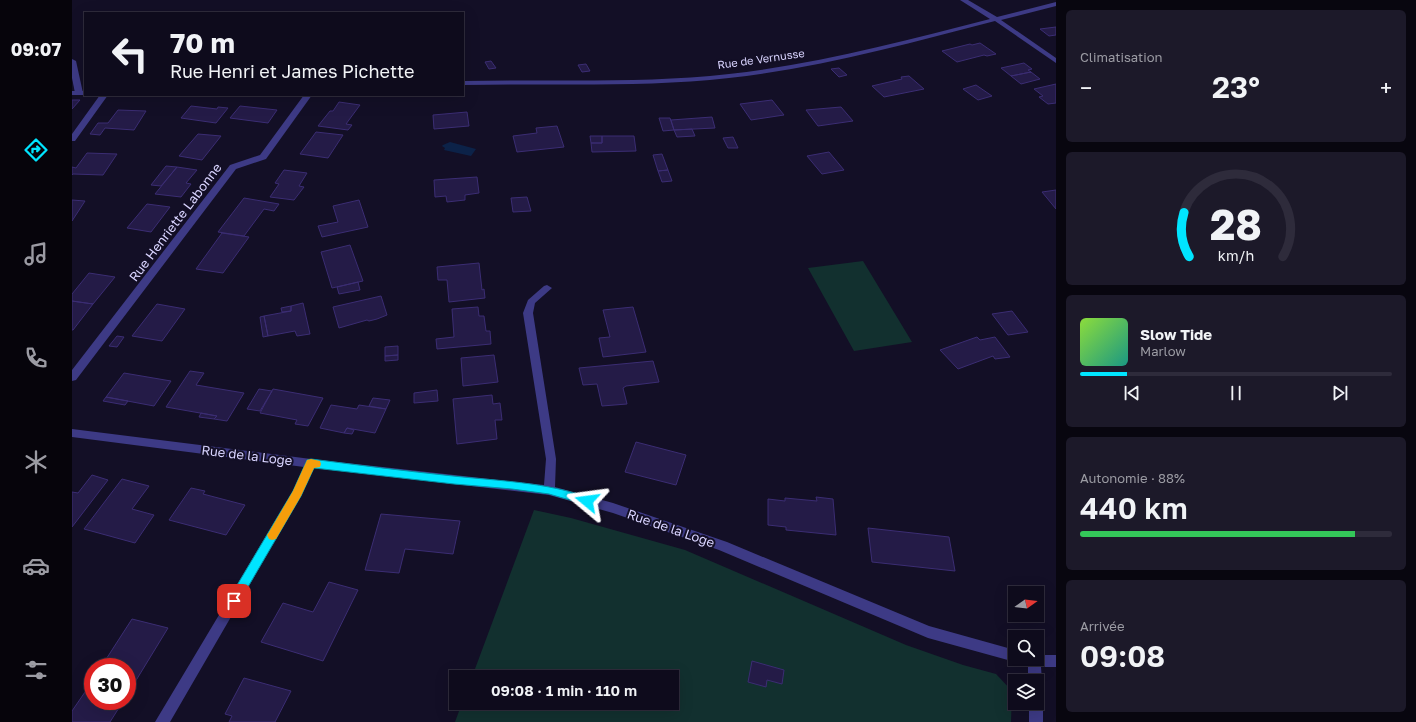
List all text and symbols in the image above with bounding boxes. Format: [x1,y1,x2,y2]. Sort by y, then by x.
text: 70 m [170,26,235,59]
icon: left [104,28,156,80]
text: 09:07 [11,38,61,60]
street label: Rue de Vernusse [717,46,805,71]
text: Climatisation [1080,49,1162,65]
text: Rue Henri et James Pichette [170,60,415,82]
text: 23° [1212,69,1260,105]
text: − [1080,74,1092,101]
text: + [1380,74,1392,101]
icon: directions [22,136,50,164]
street label: Rue Henriette Labonne [125,160,225,284]
text: 28 [1210,198,1262,248]
icon: music [22,240,50,268]
text: km/h [1218,246,1254,263]
text: Slow Tide [1140,325,1212,343]
text: Marlow [1140,343,1186,359]
icon: phone [22,344,50,372]
icon: previous [1121,382,1143,404]
icon: pause [1225,382,1247,404]
icon: next [1329,382,1351,404]
street label: Rue de la Loge [201,441,293,469]
icon: climate [22,448,50,476]
text: Autonomie · 88% [1080,470,1185,486]
position arrow [566,480,608,522]
text: 440 km [1080,490,1188,526]
street label: Rue de la Loge [625,506,717,550]
icon: car [22,552,50,580]
pin [217,584,251,618]
north arrow [1008,586,1044,622]
map controls [1008,586,1044,710]
icon: arrive [223,590,245,612]
text: Arrivée [1080,618,1124,634]
button: search [1008,630,1044,666]
text: 09:08 [1080,638,1165,674]
icon: filters [22,656,50,684]
speed limit sign: 30 [84,658,136,710]
button: layers [1008,674,1044,710]
text: 09:08 · 1 min · 110 m [491,681,637,699]

